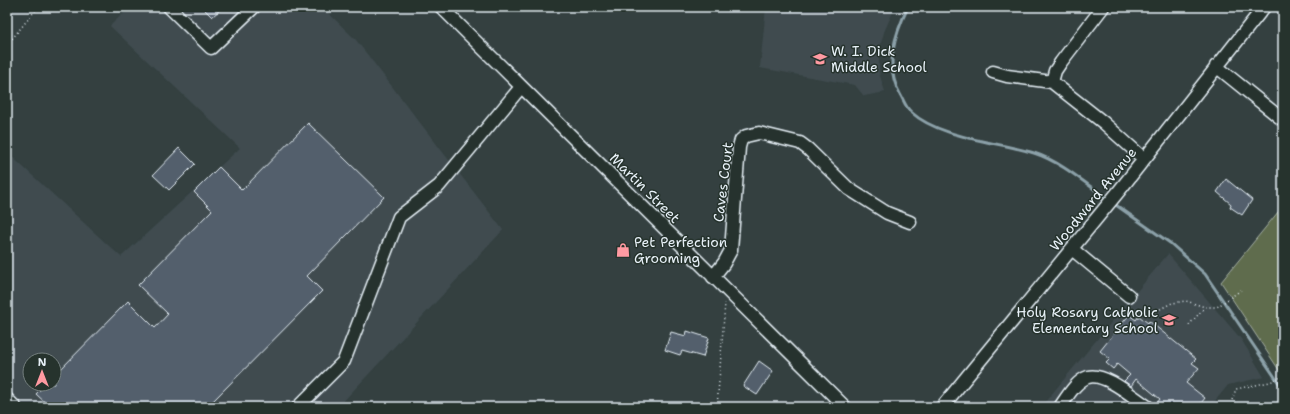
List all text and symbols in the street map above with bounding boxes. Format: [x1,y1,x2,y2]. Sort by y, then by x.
place label: W. I. Dick Middle School [831,42,927,76]
school or university icon: W. I. Dick Middle School [812,51,828,67]
street label: Caves Court [709,141,737,223]
street label: Woodward Avenue [1046,144,1140,254]
street label: Martin Street [606,149,684,227]
place label: Pet Perfection Grooming [634,233,728,267]
shop icon: Pet Perfection Grooming [615,242,631,258]
place label: Holy Rosary Catholic Elementary School [1016,303,1159,337]
school or university icon: Holy Rosary Catholic Elementary School [1161,312,1177,328]
north arrow [22,352,62,392]
text: N [38,355,47,370]

